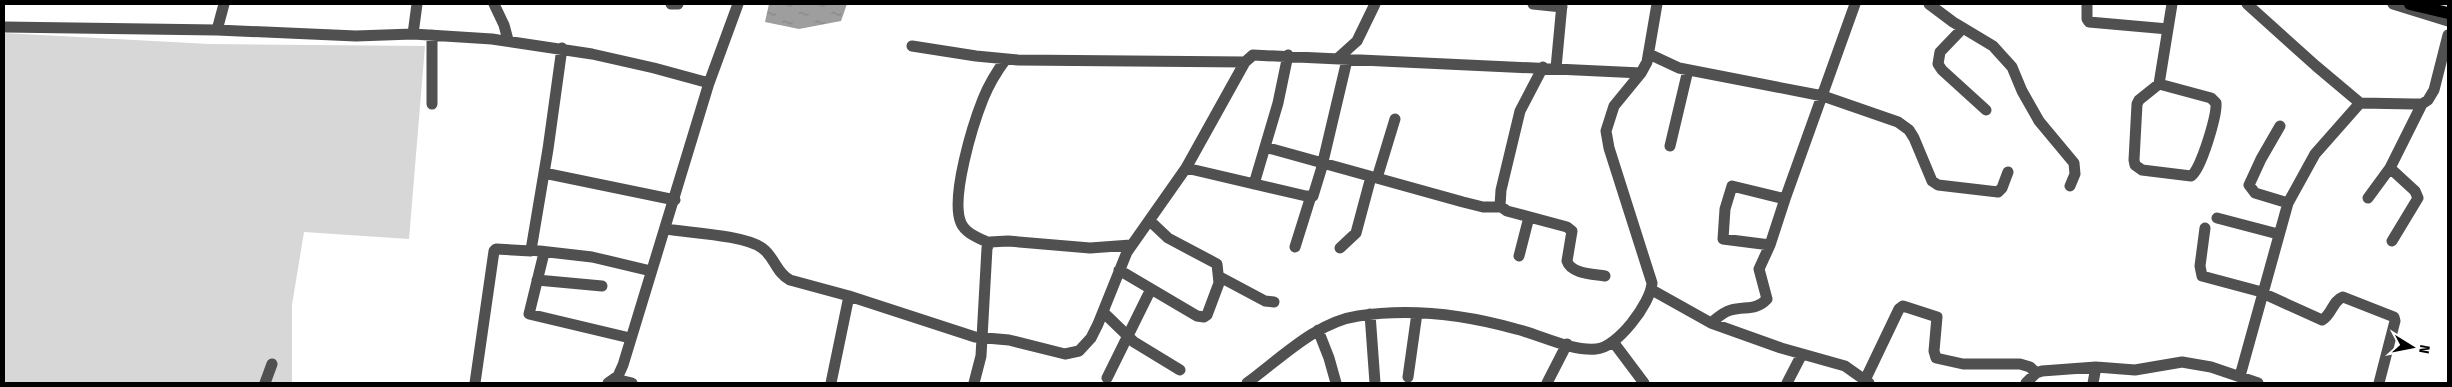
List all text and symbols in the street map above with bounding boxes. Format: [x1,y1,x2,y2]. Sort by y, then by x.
north arrow [2387,322,2437,372]
text: N [2415,344,2433,355]

